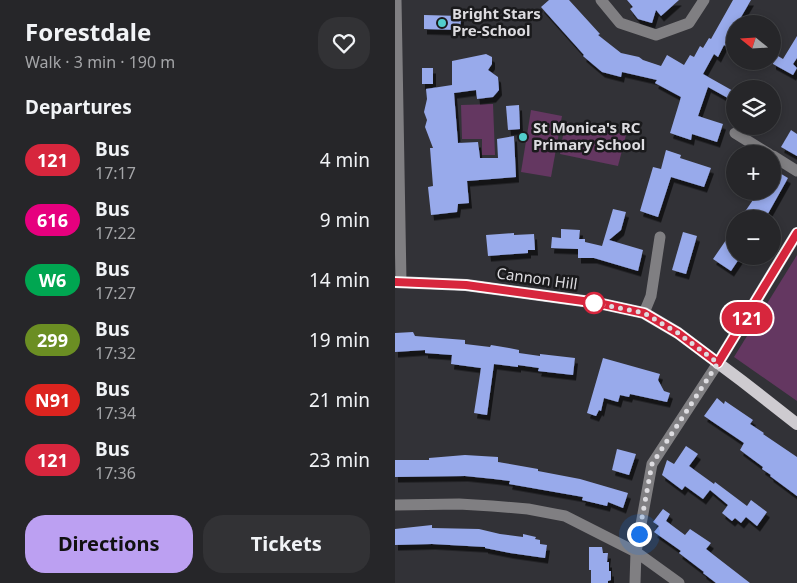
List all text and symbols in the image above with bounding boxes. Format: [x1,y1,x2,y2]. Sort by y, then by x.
place label: Bright Stars Pre-School [452,3,541,40]
text: Forestdale [25,15,151,48]
north arrow [726,15,781,70]
map controls [726,15,781,265]
button: heart [318,17,370,69]
marker: Bright Stars Pre-School [436,17,448,29]
text: Walk · 3 min · 190 m [25,51,175,73]
button: layers [726,80,781,135]
text: Departures [25,94,132,120]
place label: St Monica's RC Primary School [533,117,645,154]
marker: St Monica's RC Primary School [517,131,529,143]
text: Bus [95,136,130,162]
button: + [726,145,781,200]
text: 4 min [320,147,370,173]
text: 121 [37,148,68,172]
text: 17:17 [95,162,136,184]
text: Bus [95,196,130,222]
text: 9 min [320,207,370,233]
text: 616 [37,208,68,232]
button: − [726,210,781,265]
text: 17:22 [95,222,136,244]
text: Bus [95,256,130,282]
street label: Cannon Hill [495,262,579,294]
text: 14 min [309,267,370,293]
text: W6 [39,268,66,292]
text: 17:27 [95,282,136,304]
unlabelled marker [583,292,605,314]
line badge: 121 [718,302,776,334]
text: 121 [732,306,762,330]
text: Bus [95,316,130,342]
text: 19 min [309,327,370,353]
text: 299 [37,328,68,352]
text: 17:32 [95,342,136,364]
text: Bus [95,376,130,402]
text: 21 min [309,387,370,413]
text: N91 [35,388,70,412]
text: 17:34 [95,402,136,424]
text: Bus [95,436,130,462]
text: 23 min [309,447,370,473]
text: 121 [37,448,68,472]
text: 17:36 [95,462,136,484]
button: Directions [25,515,193,573]
button: Tickets [203,515,370,573]
your location [627,522,652,547]

